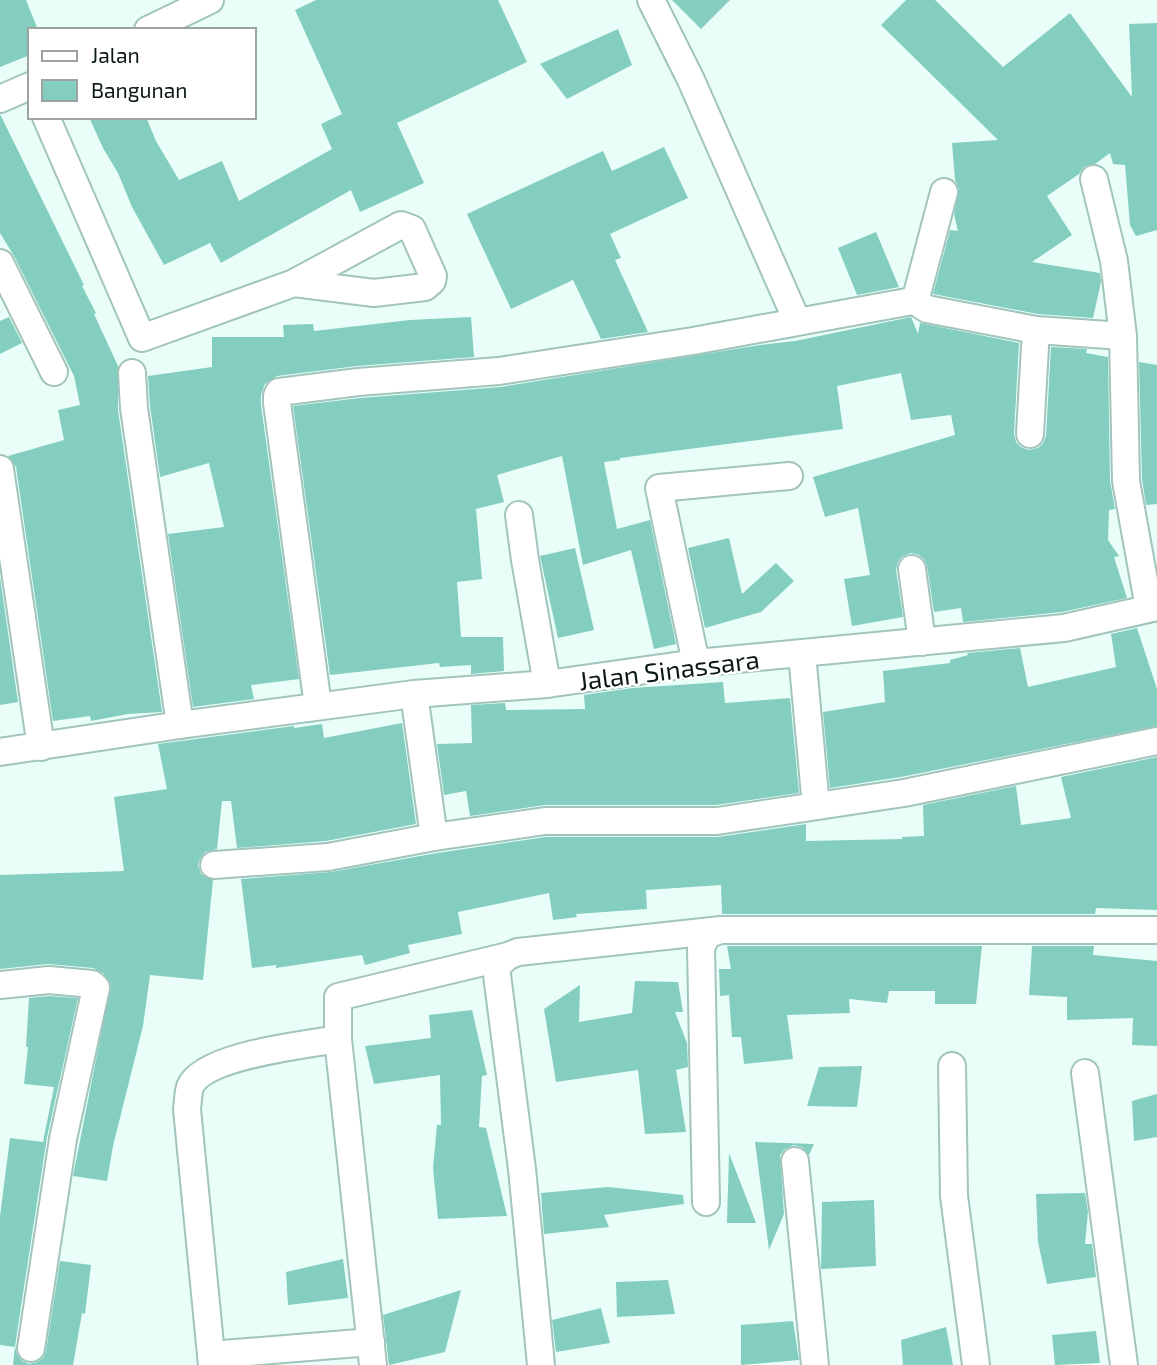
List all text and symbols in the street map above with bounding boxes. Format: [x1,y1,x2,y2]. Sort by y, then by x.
legend [28,28,256,119]
text: Jalan [91,42,140,67]
text: Bangunan [91,77,187,102]
street label: Jalan Sinassara [577,643,761,695]

